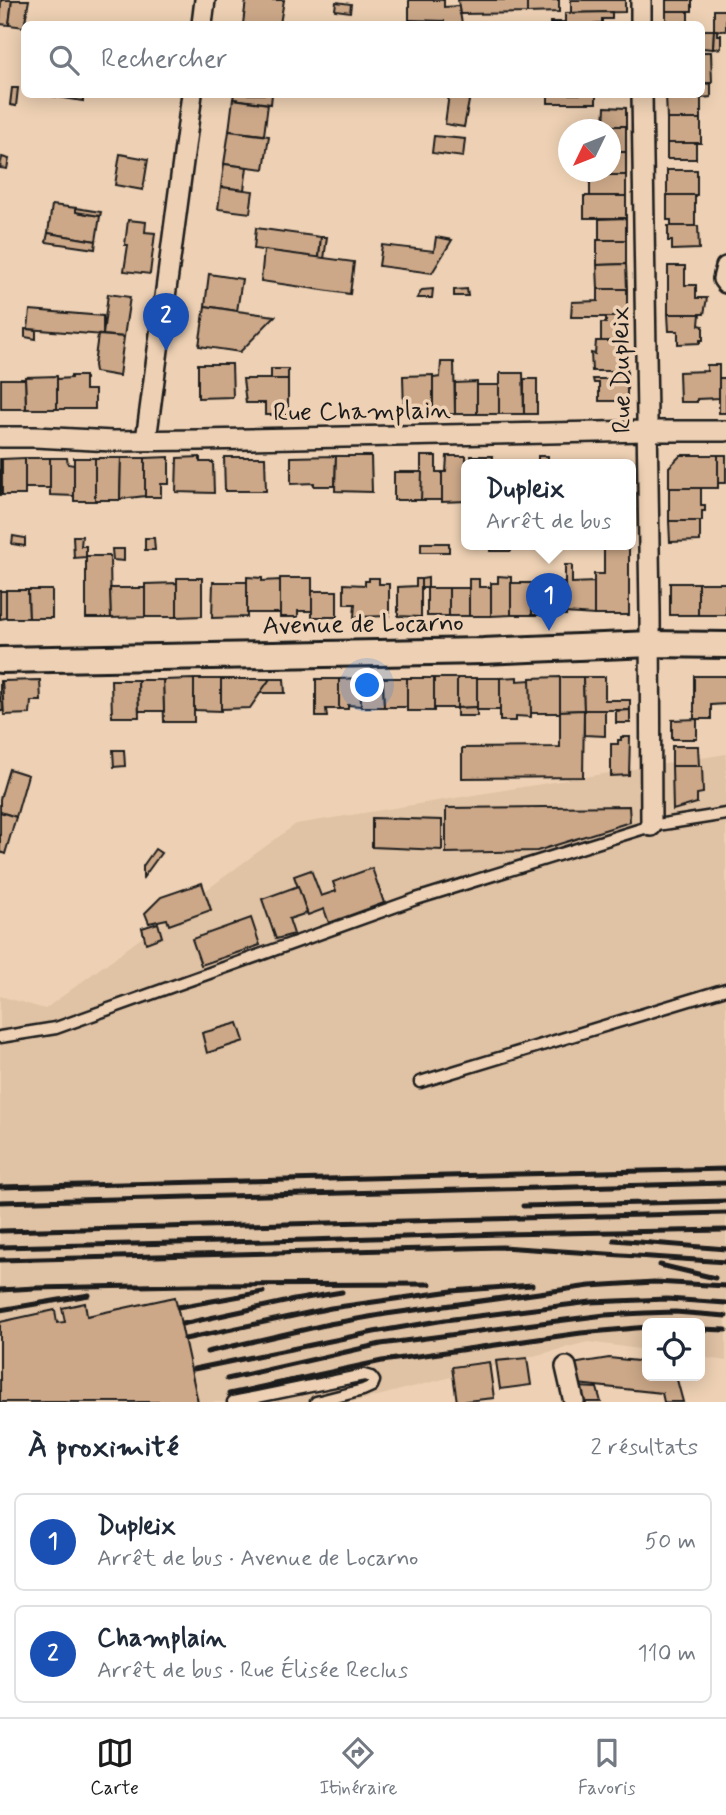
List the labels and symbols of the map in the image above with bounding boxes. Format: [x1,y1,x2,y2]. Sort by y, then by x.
north arrow [558,119,621,182]
pin: 2 [143,293,189,351]
street label: Rue Dupleix [604,306,640,434]
street label: Rue Champlain [273,393,451,431]
pin: 1 [526,573,572,631]
street label: Avenue de Locarno [262,606,464,644]
your location [350,668,384,702]

